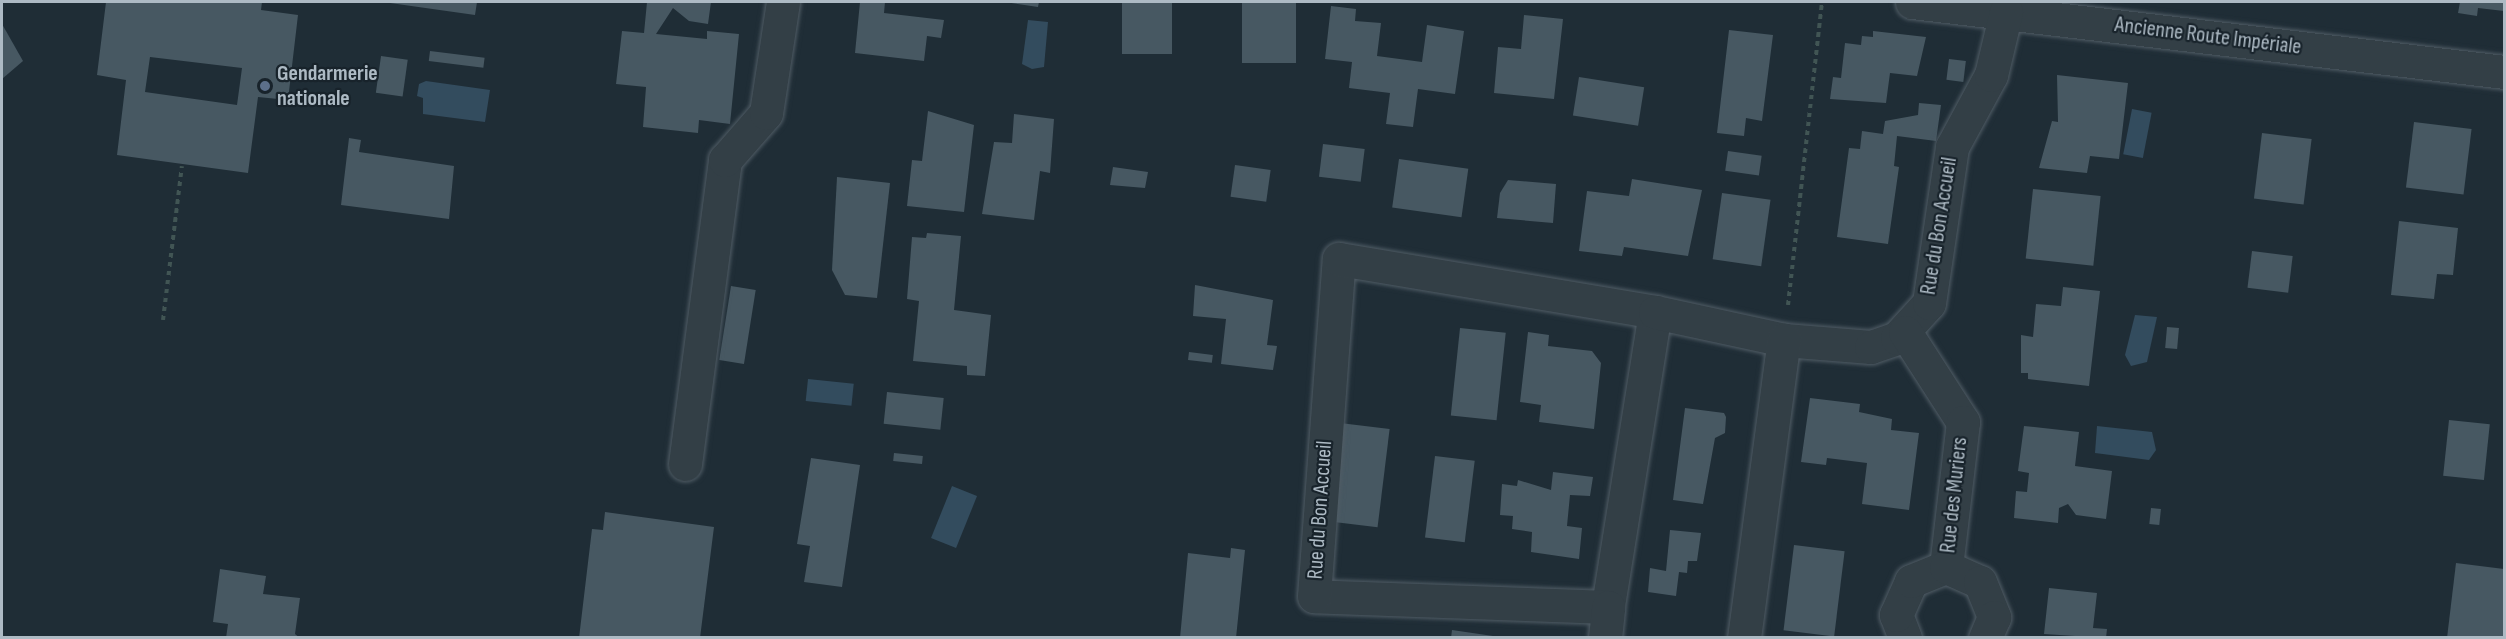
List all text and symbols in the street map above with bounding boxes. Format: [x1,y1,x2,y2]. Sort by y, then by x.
street label: Ancienne Route Impériale [2113,11,2303,61]
place label: Gendarmerie nationale [277,60,378,112]
marker: Gendarmerie nationale [258,79,272,93]
street label: Rue du Bon Accueil [1915,155,1963,297]
street label: Rue des Muriers [1935,436,1973,554]
street label: Rue du Bon Accueil [1302,440,1338,580]

